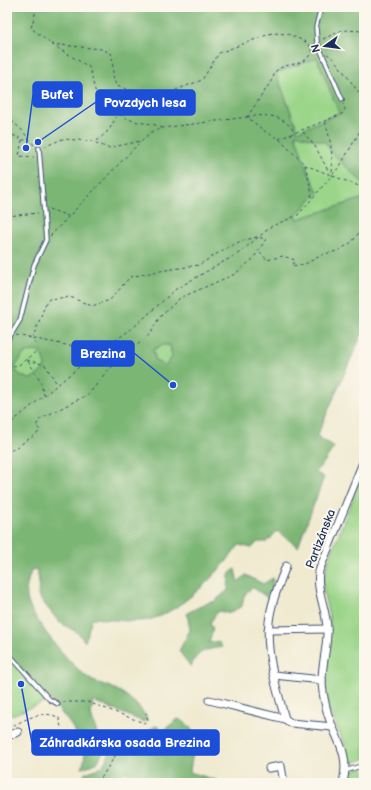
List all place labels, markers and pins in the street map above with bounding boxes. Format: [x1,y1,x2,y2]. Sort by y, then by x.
callout: Bufet [33,82,82,107]
callout: Povzdych lesa [96,90,195,115]
callout: Brezina [72,341,134,366]
callout: Záhradkárska osada Brezina [32,730,219,755]

